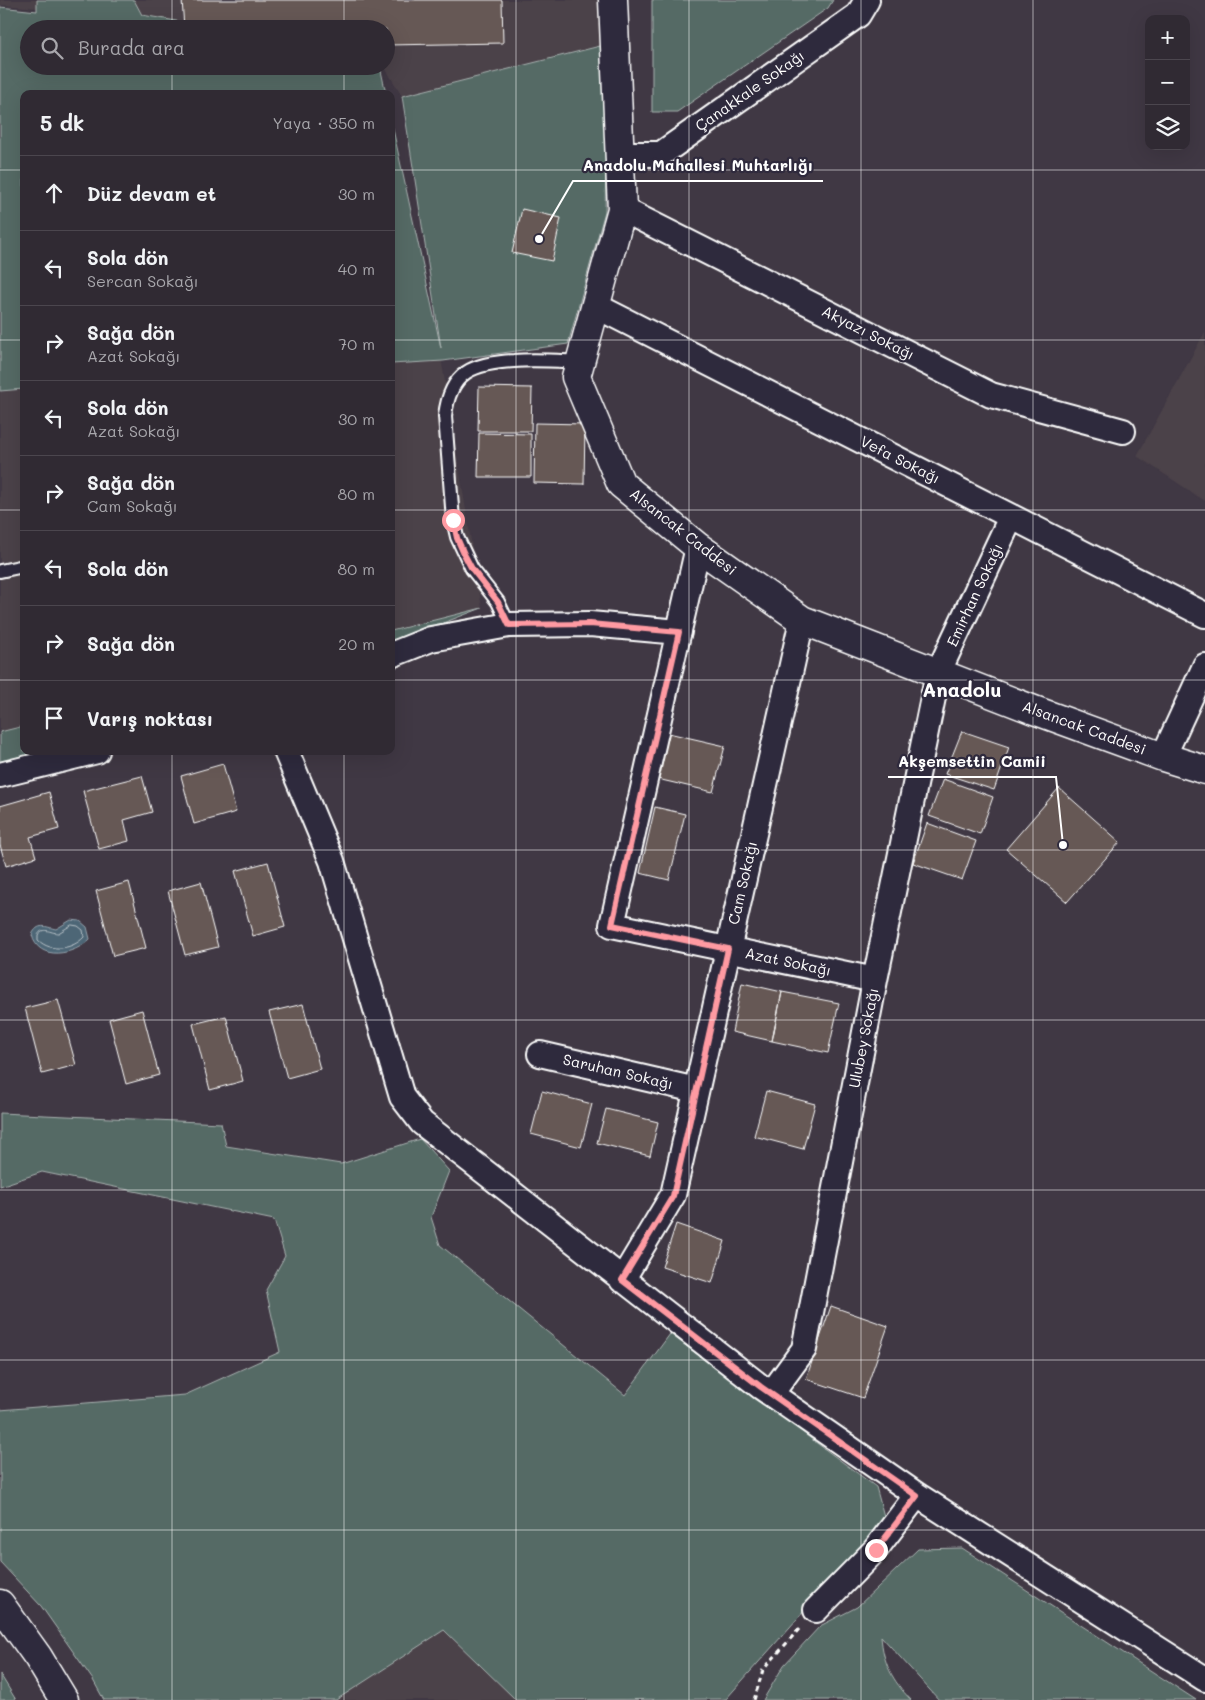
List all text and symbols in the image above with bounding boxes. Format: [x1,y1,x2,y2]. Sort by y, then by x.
map controls [1145,15,1190,150]
button: + [1145,15,1190,60]
search box [20,20,395,75]
icon: search [38,34,66,62]
text: Burada ara [78,35,185,60]
street label: Çanakkale Sokağı [691,45,808,135]
button: − [1145,60,1190,105]
button: layers [1145,105,1190,150]
text: 5 dk [40,109,84,136]
text: Yaya · 350 m [273,112,375,133]
callout: Anadolu Mahallesi Muhtarlığı [573,150,823,181]
text: Anadolu Mahallesi Muhtarlığı [583,154,813,175]
icon: ahead [40,179,68,207]
text: Düz devam et [87,181,216,206]
text: 30 m [338,183,375,204]
text: Sola dön [87,245,169,270]
icon: left [40,254,68,282]
text: 40 m [338,258,375,279]
text: Sercan Sokağı [87,270,199,291]
street label: Akyazı Sokağı [819,300,918,364]
text: Sağa dön [87,320,175,345]
icon: right [40,329,68,357]
text: 70 m [338,333,375,354]
text: Azat Sokağı [87,345,180,366]
text: Sola dön [87,395,169,420]
icon: left [40,404,68,432]
text: 30 m [338,408,375,429]
text: Azat Sokağı [87,420,180,441]
street label: Vefa Sokağı [857,430,944,488]
text: Sağa dön [87,470,175,495]
icon: right [40,479,68,507]
text: 80 m [338,483,375,504]
street label: Alsancak Caddesi [626,483,741,579]
text: Cam Sokağı [87,495,178,516]
route start [442,509,465,532]
street label: Emirhan Sokağı [941,540,1007,649]
icon: left [40,554,68,582]
text: Sola dön [87,556,169,581]
text: 80 m [338,558,375,579]
icon: right [40,629,68,657]
text: Sağa dön [87,631,175,656]
text: 20 m [338,633,375,654]
district label: Anadolu [922,676,1002,702]
street label: Alsancak Caddesi [1020,695,1149,759]
icon: arrive [40,704,68,732]
text: Varış noktası [87,706,213,731]
callout: Akşemsettin Camii [888,746,1056,777]
text: Akşemsettin Camii [898,750,1046,772]
street label: Cam Sokağı [723,839,761,926]
street label: Azat Sokağı [743,942,833,980]
street label: Ulubey Sokağı [844,986,883,1090]
street label: Saruhan Sokağı [561,1049,675,1093]
route end [865,1539,888,1562]

